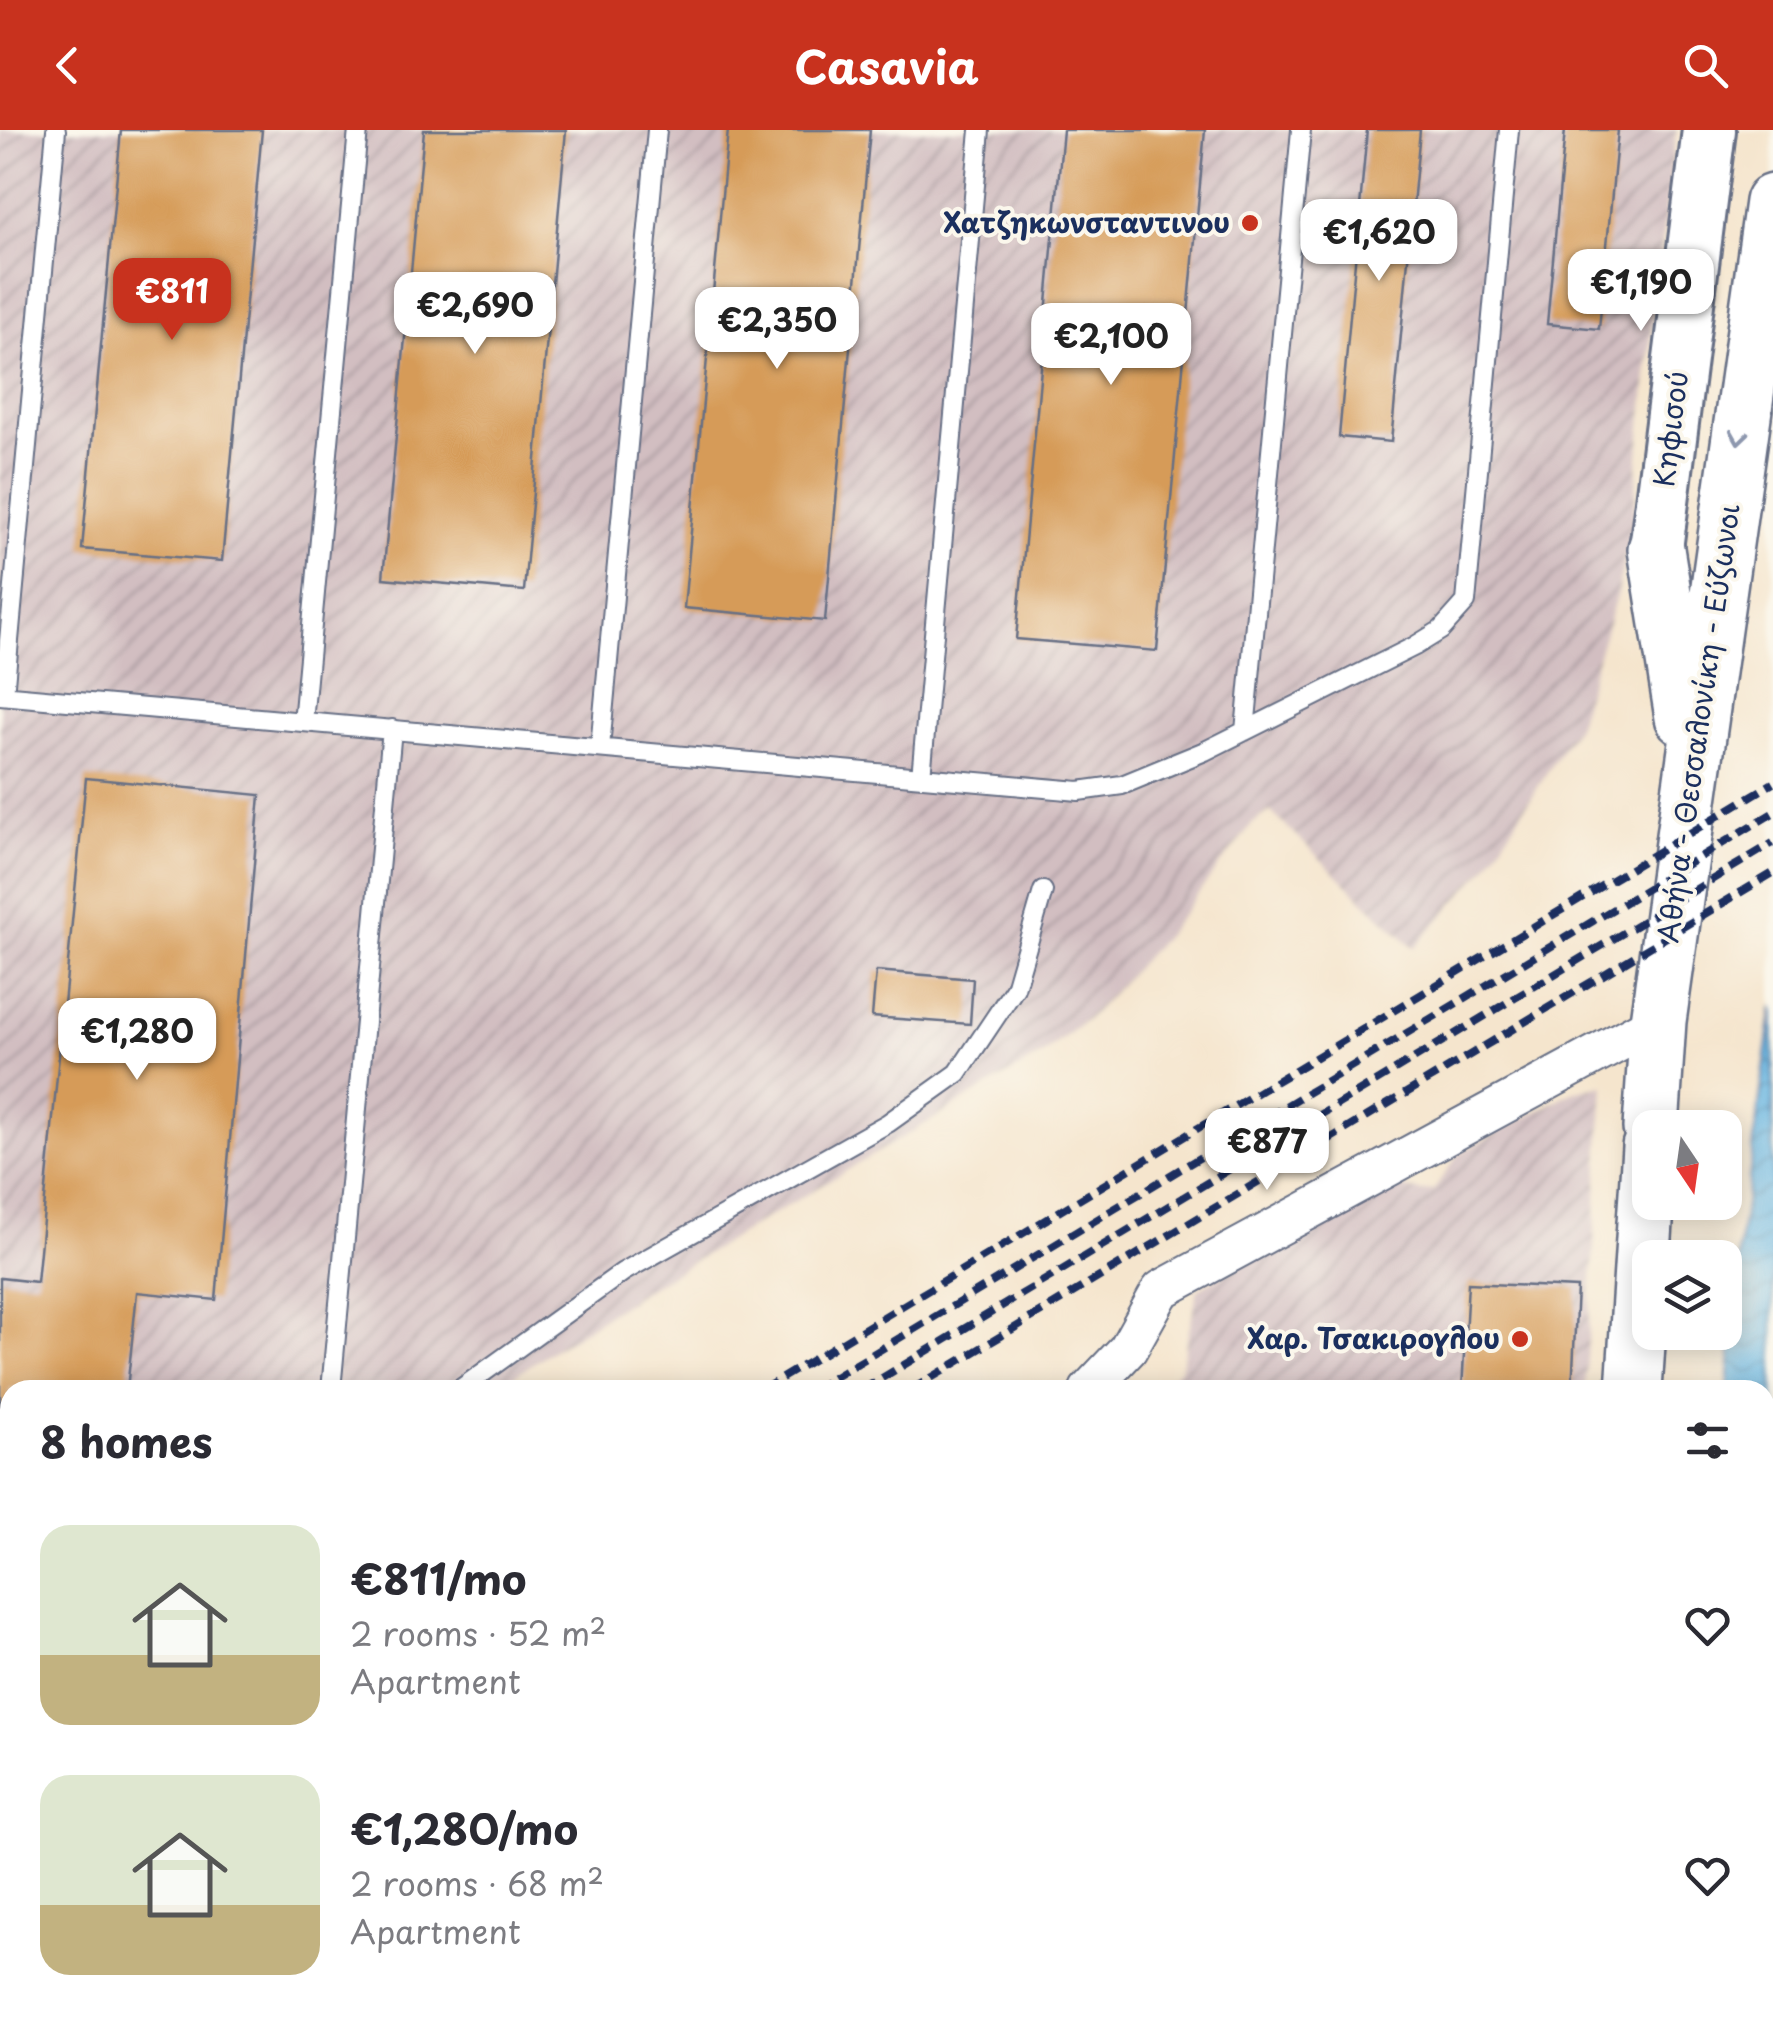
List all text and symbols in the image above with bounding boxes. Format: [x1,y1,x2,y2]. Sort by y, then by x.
text: Casavia [794,31,979,99]
icon: back [40,38,95,93]
icon: search [1678,38,1733,93]
pin: €1,620 [1298,199,1460,284]
place label: Χατζηκωνσταντινου [944,200,1230,243]
text: €1,620 [1322,207,1436,255]
marker: Χατζηκωνσταντινου [1239,212,1261,234]
pin: €1,190 [1560,249,1722,334]
text: €1,190 [1590,257,1692,305]
pin: €811 [113,258,231,343]
text: €811 [135,266,209,314]
pin: €2,690 [394,272,556,357]
text: €2,690 [416,280,534,328]
pin: €2,350 [696,287,858,372]
text: €2,350 [717,295,837,343]
pin: €2,100 [1030,303,1192,388]
text: €2,100 [1053,311,1169,359]
street label: Κηφισού [1641,368,1698,489]
one-way arrow [1730,428,1751,445]
street label: Αθήνα - Θεσσαλονίκη - Εύζωνοι [1645,501,1750,945]
pin: €1,280 [56,998,218,1083]
text: €1,280 [80,1006,194,1054]
pin: €877 [1208,1108,1326,1193]
north arrow [1632,1110,1742,1220]
map controls [1632,1110,1742,1350]
text: €877 [1227,1116,1307,1164]
button: layers [1632,1240,1742,1350]
place label: Χαρ. Τσακιρογλου [1248,1316,1500,1359]
marker: Χαρ. Τσακιρογλου [1509,1328,1531,1350]
text: 8 homes [40,1409,213,1472]
icon: filters [1680,1413,1735,1468]
text: €811/mo [350,1546,527,1609]
icon: home [120,1565,240,1685]
icon: heart [1680,1598,1735,1653]
text: 2 rooms · 52 m² [350,1609,606,1657]
text: Apartment [350,1657,521,1705]
text: €1,280/mo [350,1796,578,1859]
icon: home [120,1815,240,1935]
icon: heart [1680,1848,1735,1903]
text: 2 rooms · 68 m² [350,1859,604,1907]
text: Apartment [350,1907,521,1955]

